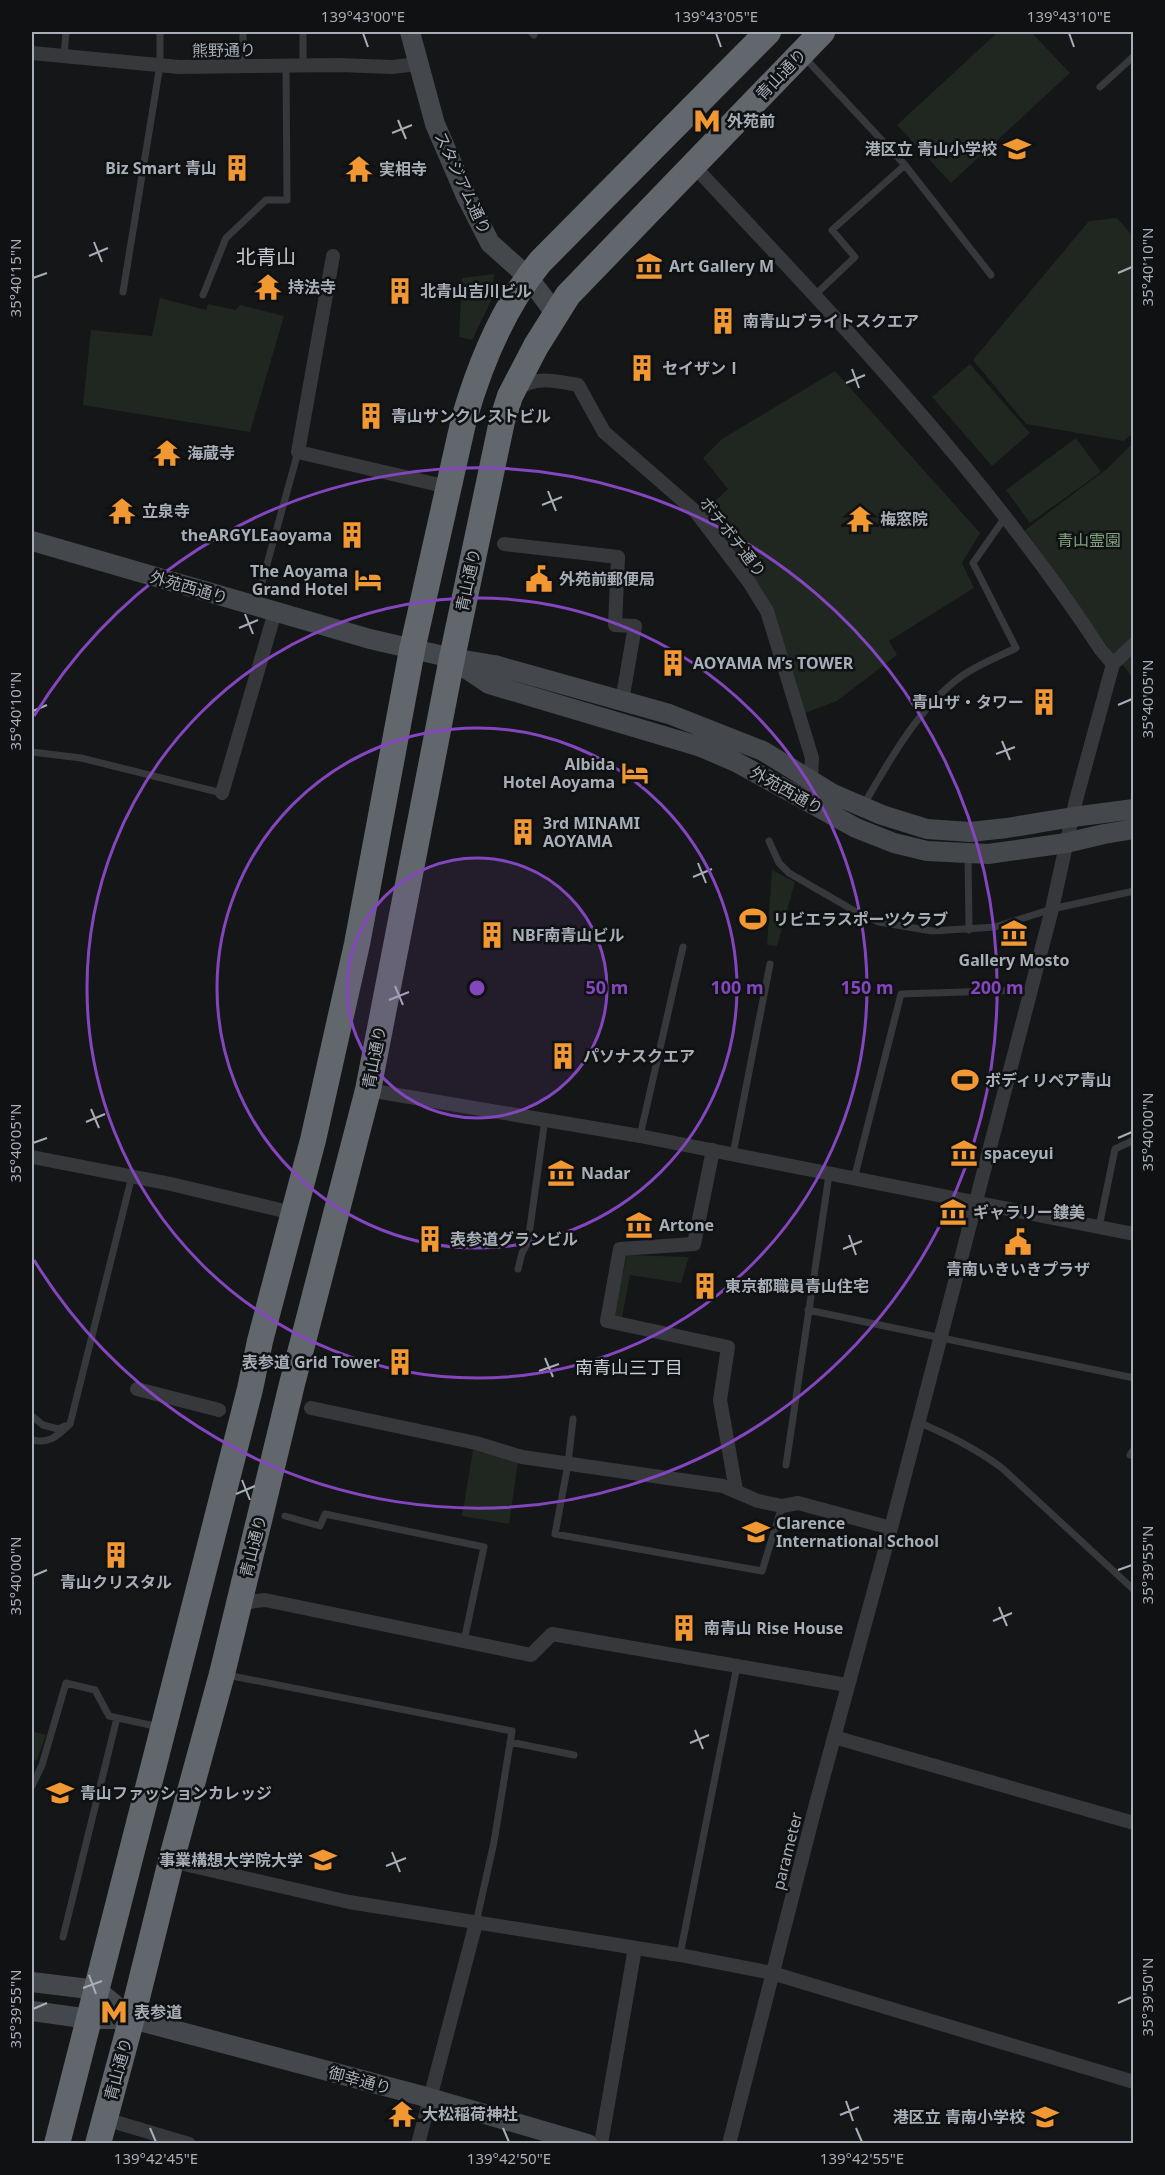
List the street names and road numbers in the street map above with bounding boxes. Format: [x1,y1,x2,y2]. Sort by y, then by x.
street label: 熊野通り [192,38,256,62]
street label: 青山通り [751,43,811,105]
street label: スタジアム通り [430,128,496,238]
street label: ボチボチ通り [695,492,771,582]
street label: 青山通り [451,546,485,614]
street label: 外苑西通り [148,565,230,609]
street label: 外苑西通り [747,761,827,819]
street label: 青山通り [357,1023,391,1091]
street label: 青山通り [235,1512,271,1580]
street label: parameter [767,1809,807,1892]
street label: 青山通り [99,2035,137,2103]
street label: 御幸通り [326,2061,394,2099]

